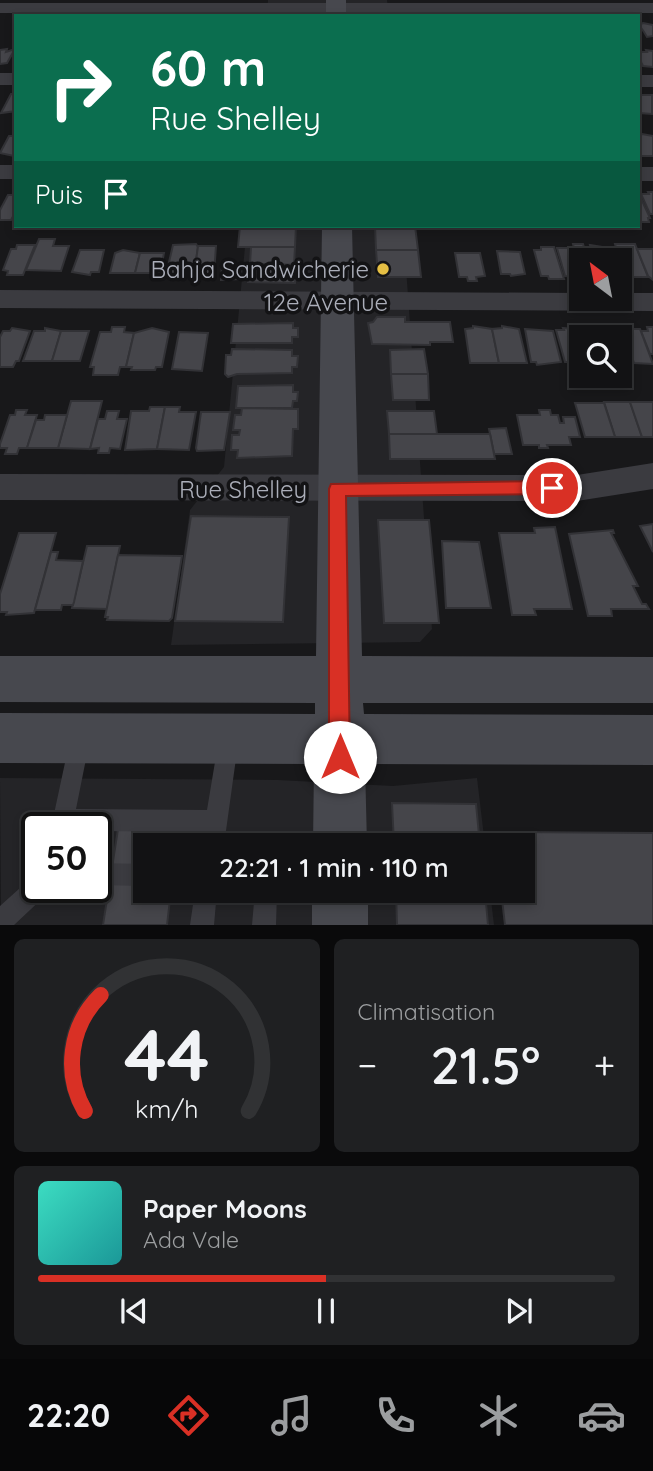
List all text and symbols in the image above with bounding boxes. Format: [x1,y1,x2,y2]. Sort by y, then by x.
text: 60 m [150,37,266,98]
icon: right [35,42,126,133]
text: Rue Shelley [150,98,321,138]
icon: arrive [97,175,135,213]
text: Puis [35,178,83,211]
north arrow [569,248,632,312]
map controls [569,248,632,388]
place label: Bahja Sandwicherie [150,254,369,284]
marker: Bahja Sandwicherie [375,261,391,277]
street label: 12e Avenue [264,287,388,317]
button: search [569,325,632,388]
pin [522,458,582,518]
icon: arrive [533,469,571,507]
street label: Rue Shelley [179,474,307,504]
position arrow [303,720,377,794]
speed limit sign: 50 [21,812,112,903]
text: 22:21 · 1 min · 110 m [219,851,449,884]
text: Climatisation [358,997,495,1026]
text: 44 [124,1009,210,1100]
text: 21.5° [431,1032,540,1097]
text: − [358,1041,377,1089]
text: + [594,1041,615,1089]
text: km/h [135,1093,198,1124]
text: Paper Moons [143,1192,307,1225]
text: Ada Vale [143,1225,239,1254]
icon: previous [115,1292,153,1330]
icon: pause [307,1292,345,1330]
icon: next [500,1292,538,1330]
icon: directions [164,1391,213,1440]
icon: music [267,1391,316,1440]
icon: phone [371,1391,420,1440]
icon: climate [474,1391,523,1440]
icon: car [577,1391,626,1440]
text: 22:20 [27,1395,110,1435]

